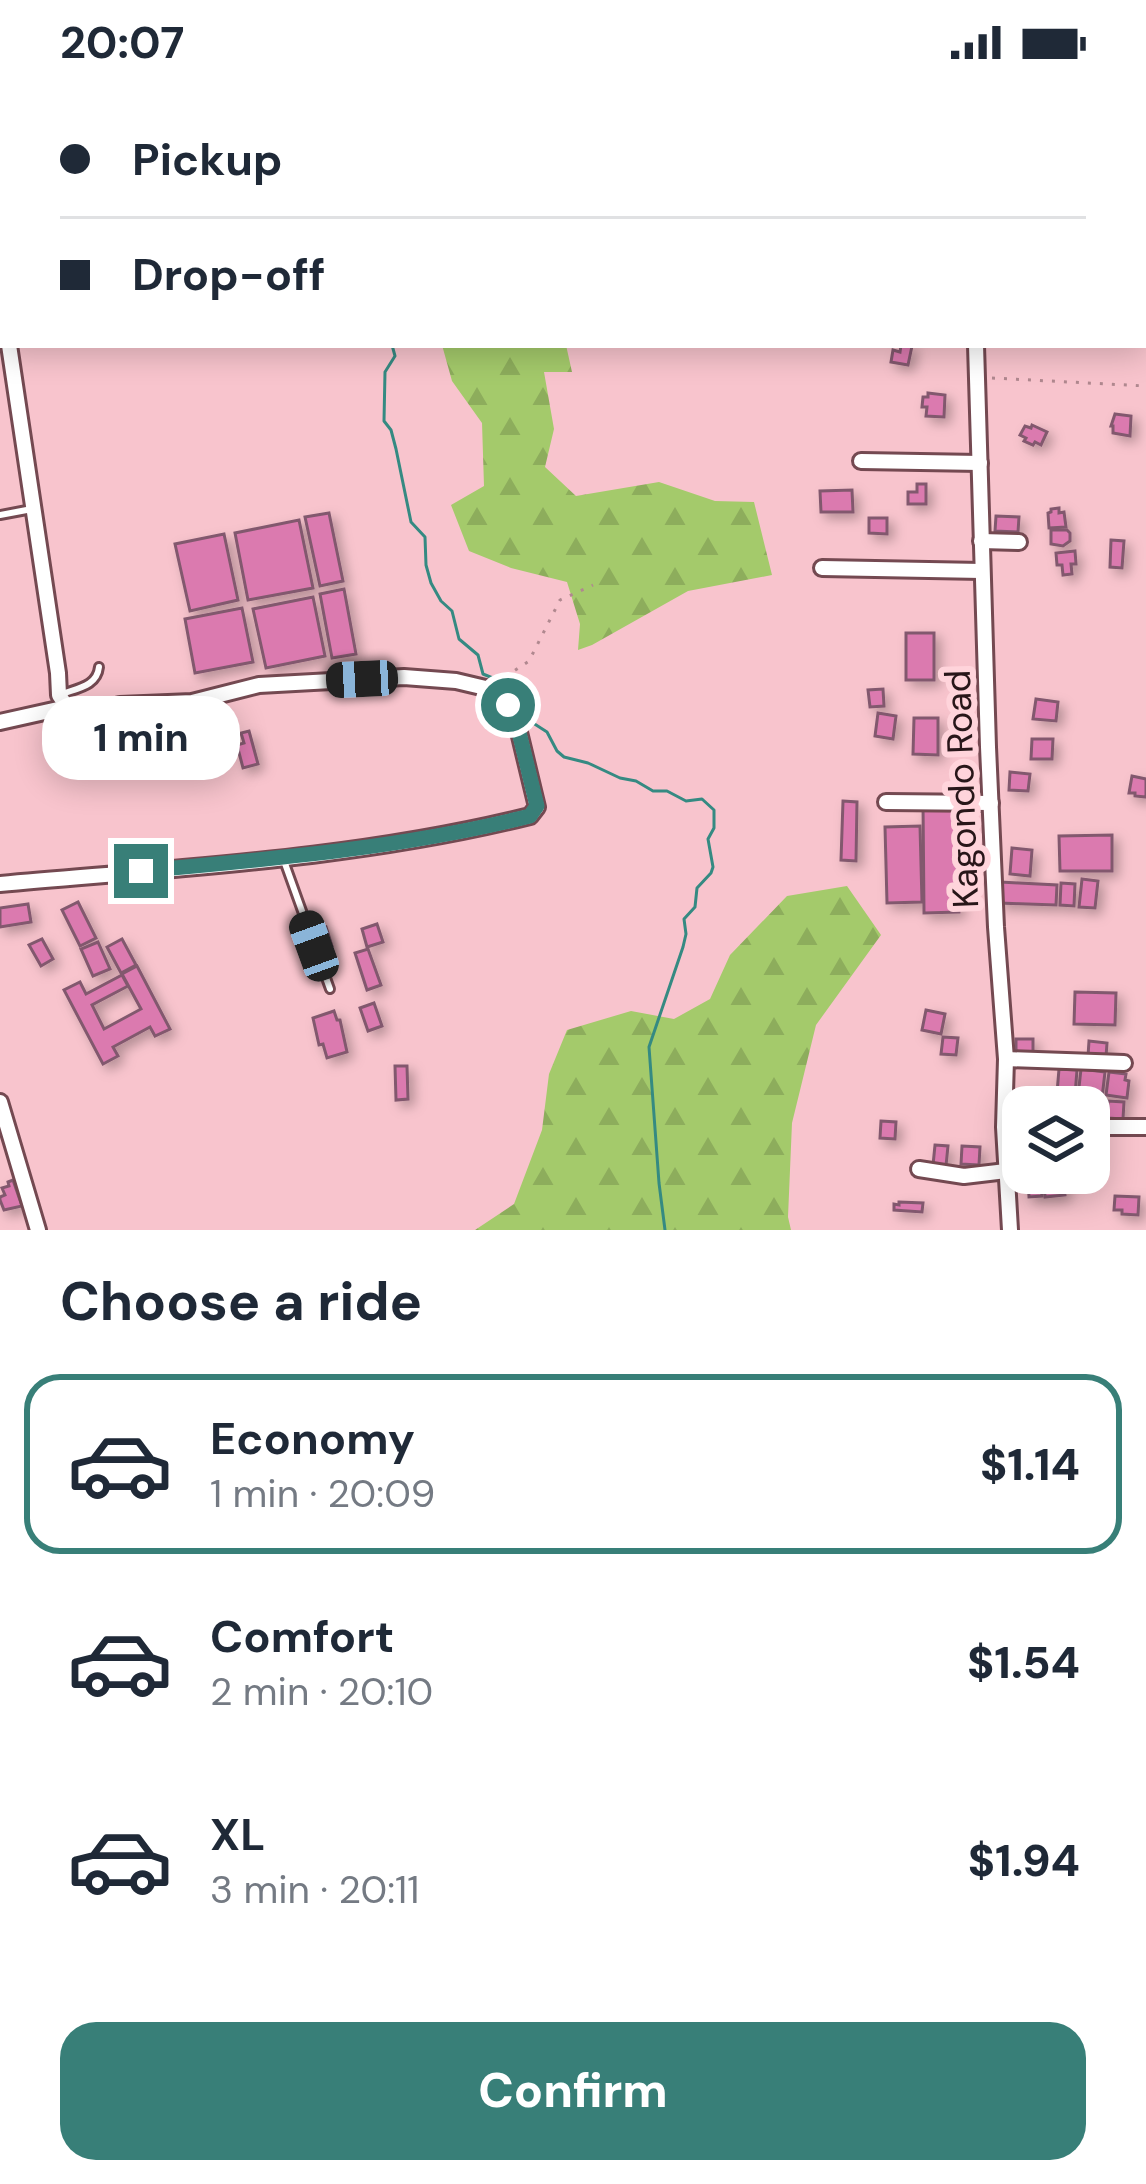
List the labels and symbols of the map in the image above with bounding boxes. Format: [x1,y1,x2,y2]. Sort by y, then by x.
car [325,659,399,699]
street label: Kagondo Road [934,669,989,909]
route start [481,678,535,732]
callout: 1 min [42,697,240,781]
route end [114,844,168,898]
car [285,906,343,986]

